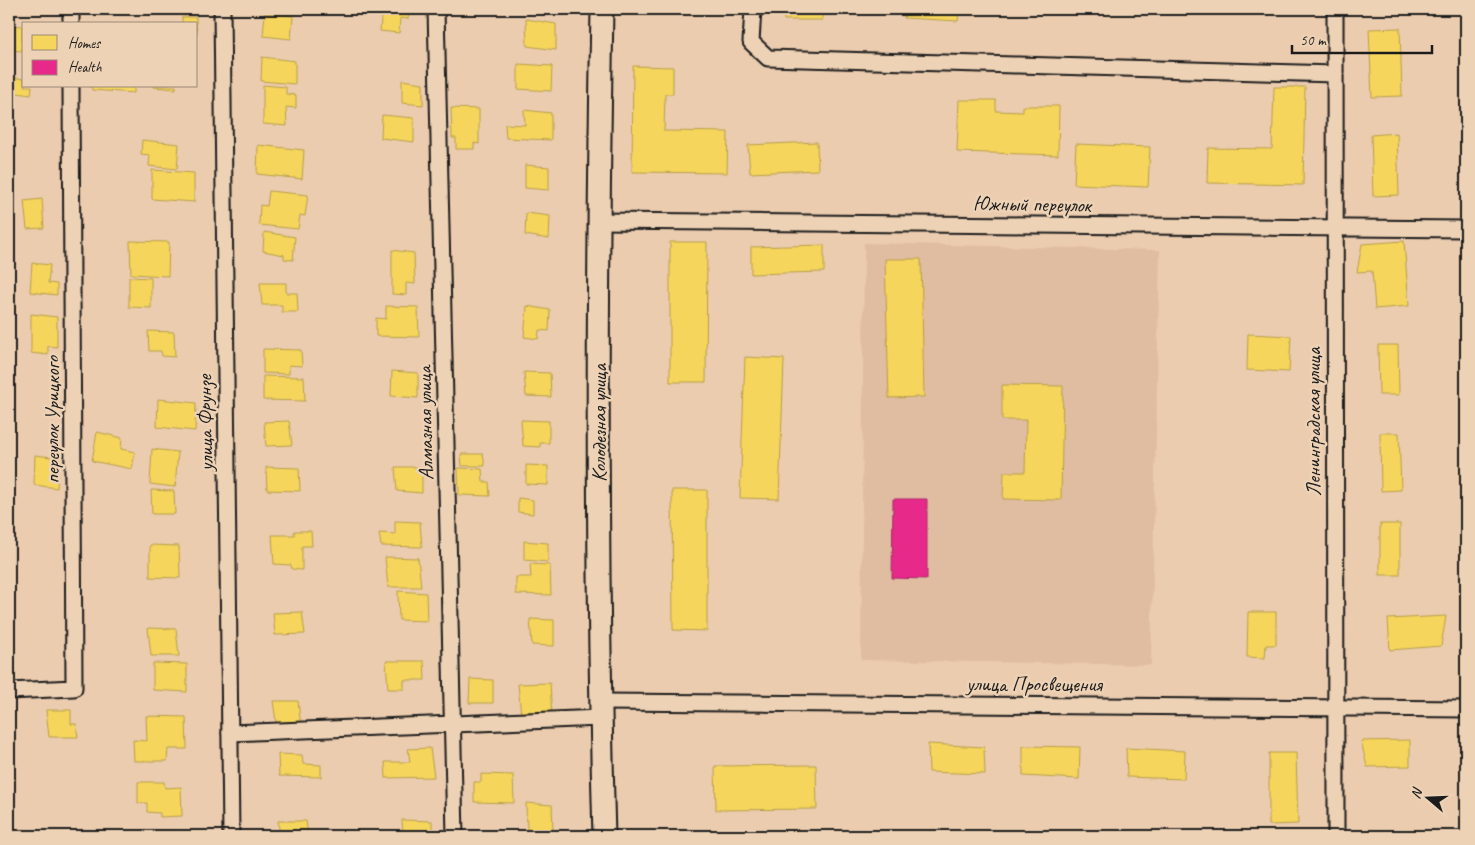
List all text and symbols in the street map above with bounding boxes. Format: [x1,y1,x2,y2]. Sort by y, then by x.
legend [22,22,198,88]
scale bar [1292,22,1432,54]
text: 50 m [1300,31,1327,50]
text: Homes [68,34,102,53]
text: Health [68,58,102,77]
street label: Южный переулок [973,190,1093,218]
street label: Ленинградская улица [1300,346,1326,496]
street label: переулок Урицкого [39,355,65,484]
street label: Колодезная улица [586,362,612,482]
street label: Алмазная улица [411,363,439,480]
street label: улица Фрунзе [191,374,219,473]
street label: улица Просвещения [964,671,1103,697]
north arrow [1402,772,1452,822]
text: N [1407,785,1426,801]

